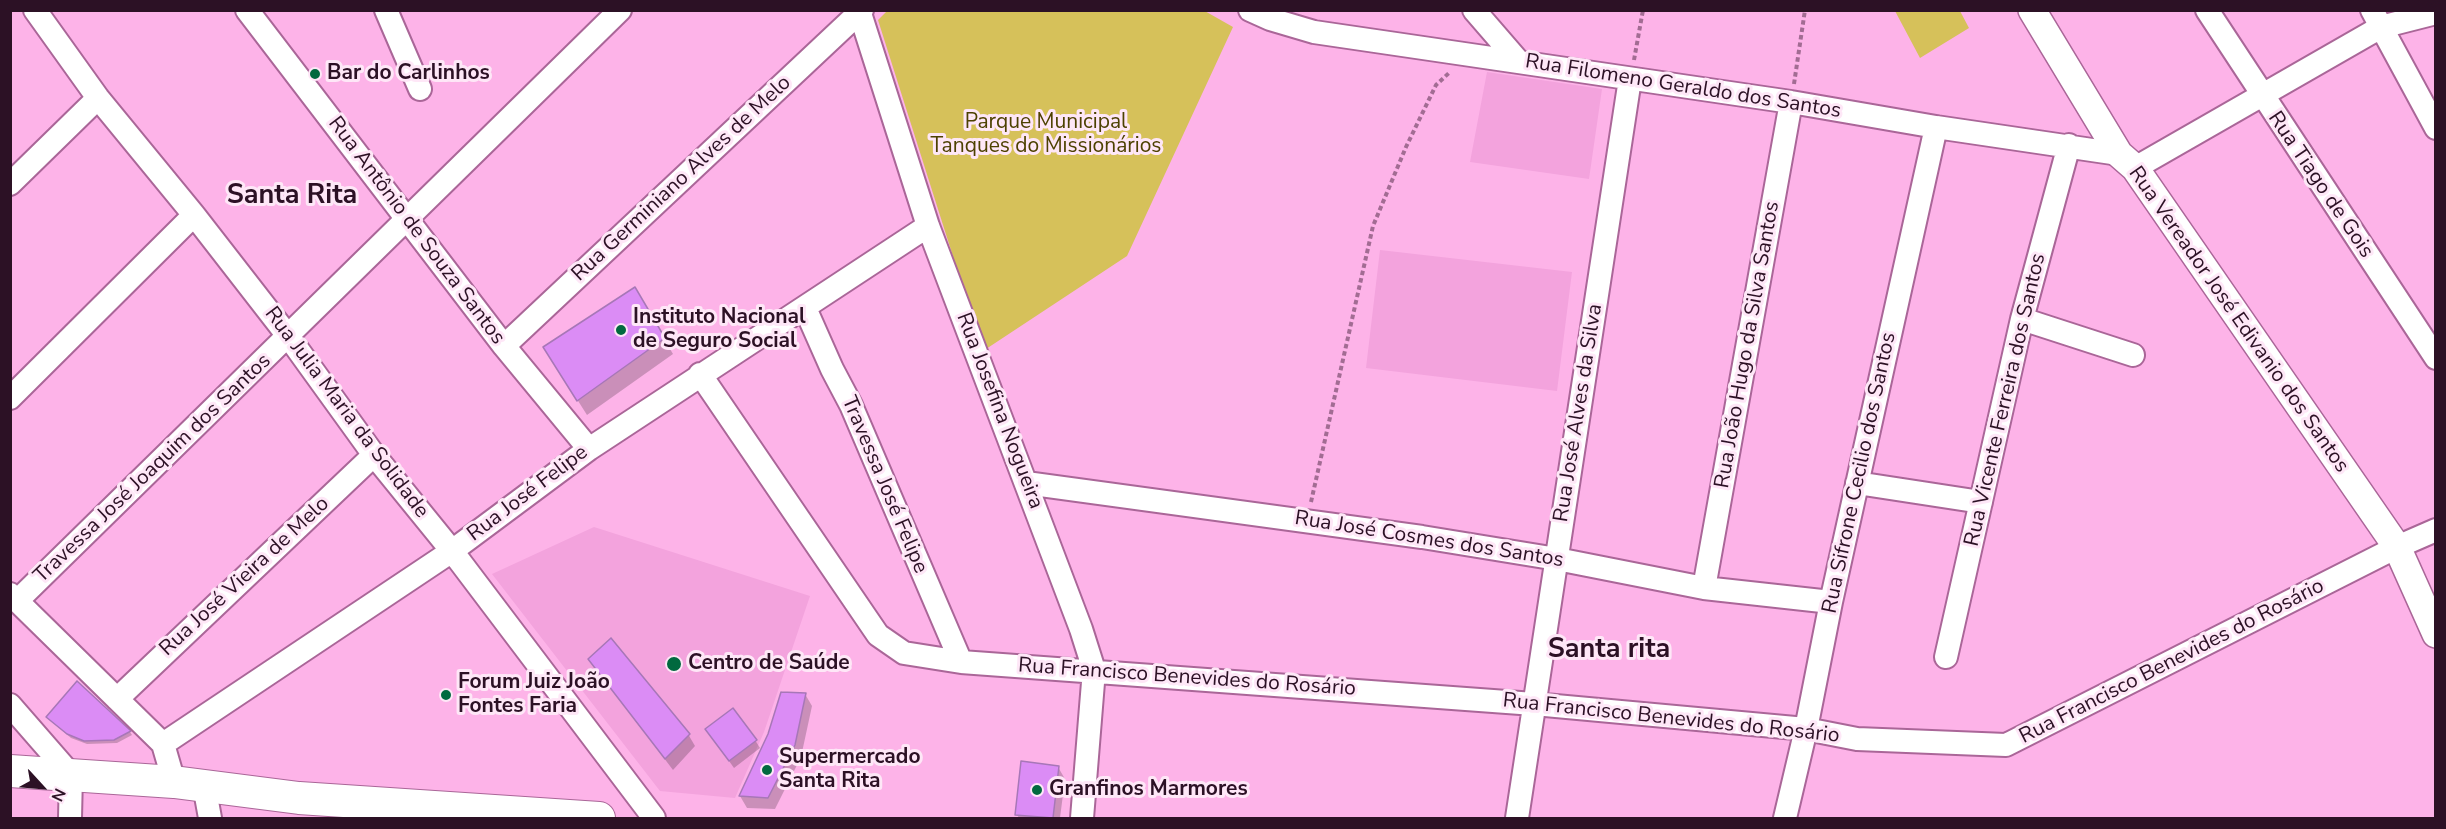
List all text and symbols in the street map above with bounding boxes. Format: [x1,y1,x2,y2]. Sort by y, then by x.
street label: Rua Filomeno Geraldo dos Santos [1523,50,1843,124]
place label: Bar do Carlinhos [327,61,490,87]
marker: Bar do Carlinhos [308,67,322,81]
street label: Rua Germiniano Alves de Melo [567,71,797,287]
street label: Rua Tiago de Gois [2262,107,2378,263]
park label: Parque Municipal Tanques do Missionários [931,110,1161,160]
street label: Rua Antônio de Souza Santos [322,112,510,350]
street label: Rua Vereador José Edivanio dos Santos [2122,162,2354,478]
district label: Santa Rita [227,180,357,212]
street label: Rua João Hugo da Silva Santos [1710,200,1786,490]
street label: Rua Vicente Ferreira dos Santos [1960,251,2052,549]
street label: Rua Julia Maria da Solidade [258,302,434,524]
street label: Rua José Alves da Silva [1549,302,1609,524]
place label: Instituto Nacional de Seguro Social [633,305,806,355]
street label: Rua Josefina Nogueira [950,309,1048,513]
marker: Instituto Nacional de Seguro Social [614,323,628,337]
street label: Rua Sifrone Cecilio dos Santos [1818,330,1902,616]
street label: Travessa José Joaquim dos Santos [29,349,277,589]
street label: Travessa José Felipe [835,393,933,577]
street label: Rua José Felipe [463,441,593,547]
street label: Rua José Vieira de Melo [155,492,335,662]
street label: Rua José Cosmes dos Santos [1293,506,1565,574]
street label: Rua Francisco Benevides do Rosário [2016,574,2328,750]
district label: Santa rita [1548,634,1670,666]
place label: Centro de Saúde [688,651,850,677]
street label: Rua Francisco Benevides do Rosário [1017,654,1357,702]
marker: Centro de Saúde [665,655,683,673]
place label: Forum Juiz João Fontes Faria [458,670,610,720]
marker: Forum Juiz João Fontes Faria [439,688,453,702]
street label: Rua Francisco Benevides do Rosário [1501,689,1841,749]
place label: Supermercado Santa Rita [779,745,921,795]
north arrow [12,757,72,817]
marker: Supermercado Santa Rita [760,763,774,777]
place label: Granfinos Marmores [1049,777,1248,803]
marker: Granfinos Marmores [1030,783,1044,797]
text: N [46,785,71,805]

